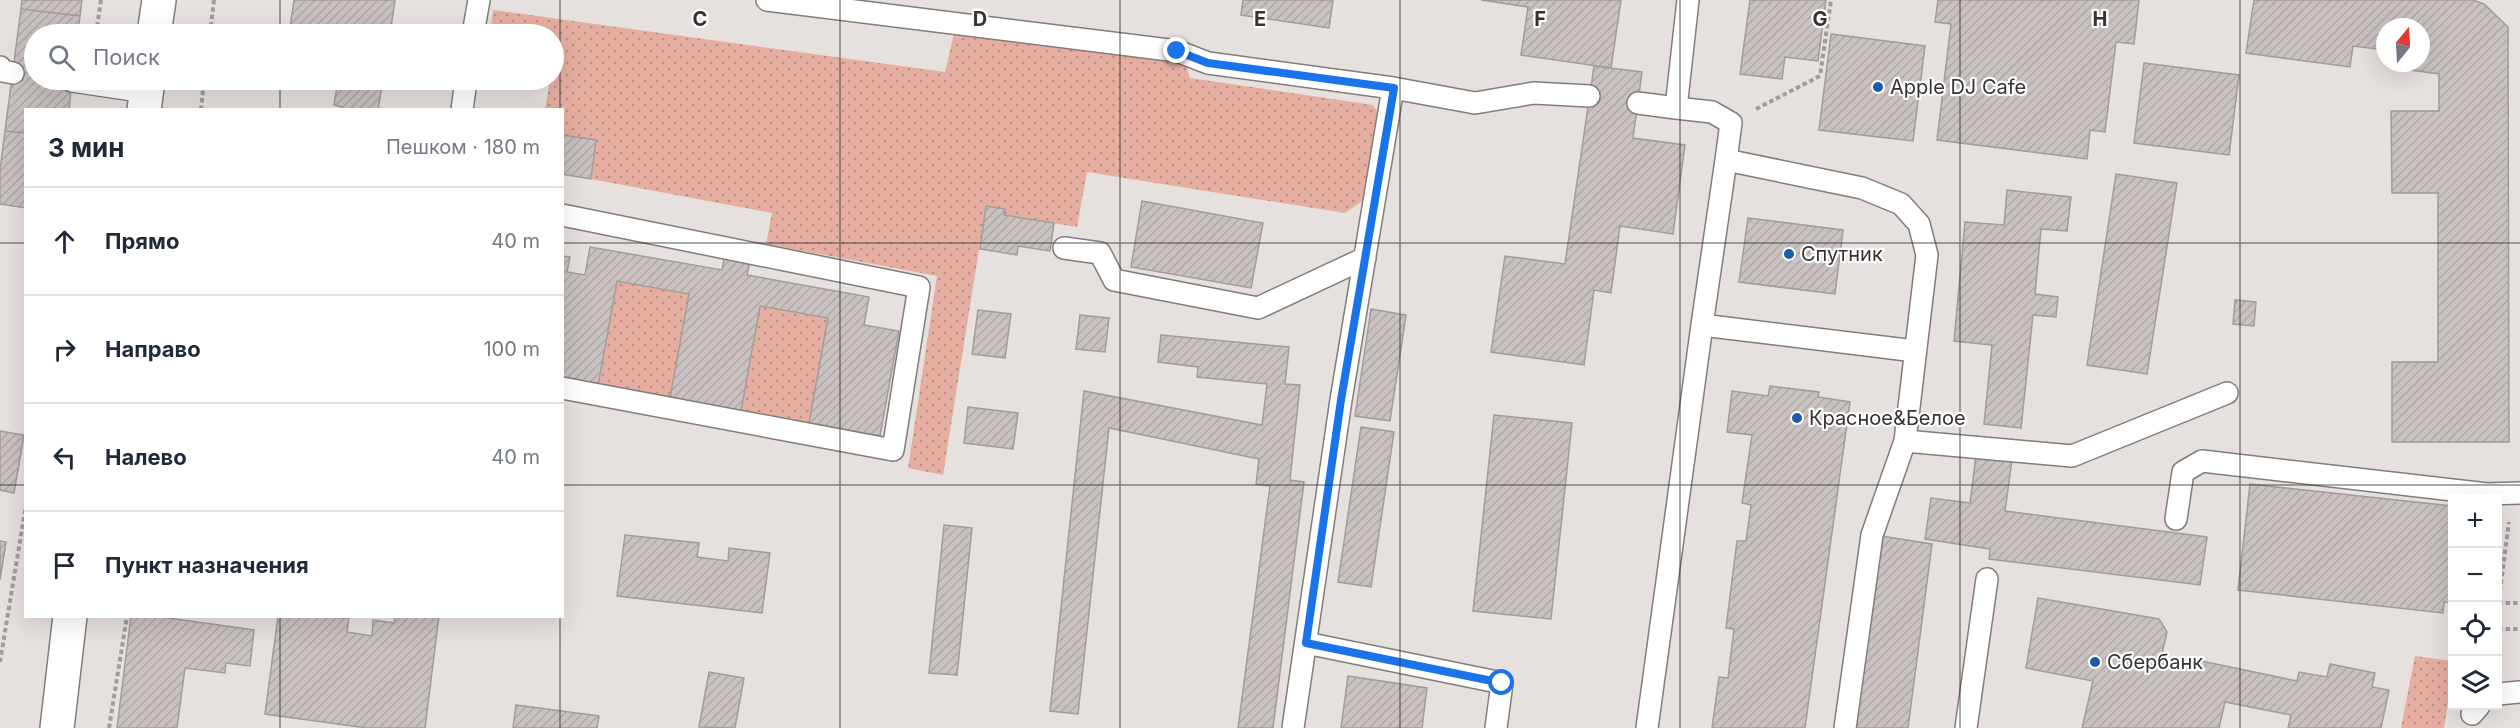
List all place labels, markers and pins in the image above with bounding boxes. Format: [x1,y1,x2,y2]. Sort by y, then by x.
place label: Apple DJ Cafe [1890,75,2026,99]
marker: Apple DJ Cafe [1871,80,1885,94]
place label: Спутник [1801,242,1883,266]
marker: Спутник [1782,247,1796,261]
place label: Красное&Белое [1809,406,1966,430]
marker: Красное&Белое [1790,411,1804,425]
place label: Сбербанк [2107,650,2203,674]
marker: Сбербанк [2088,655,2102,669]

